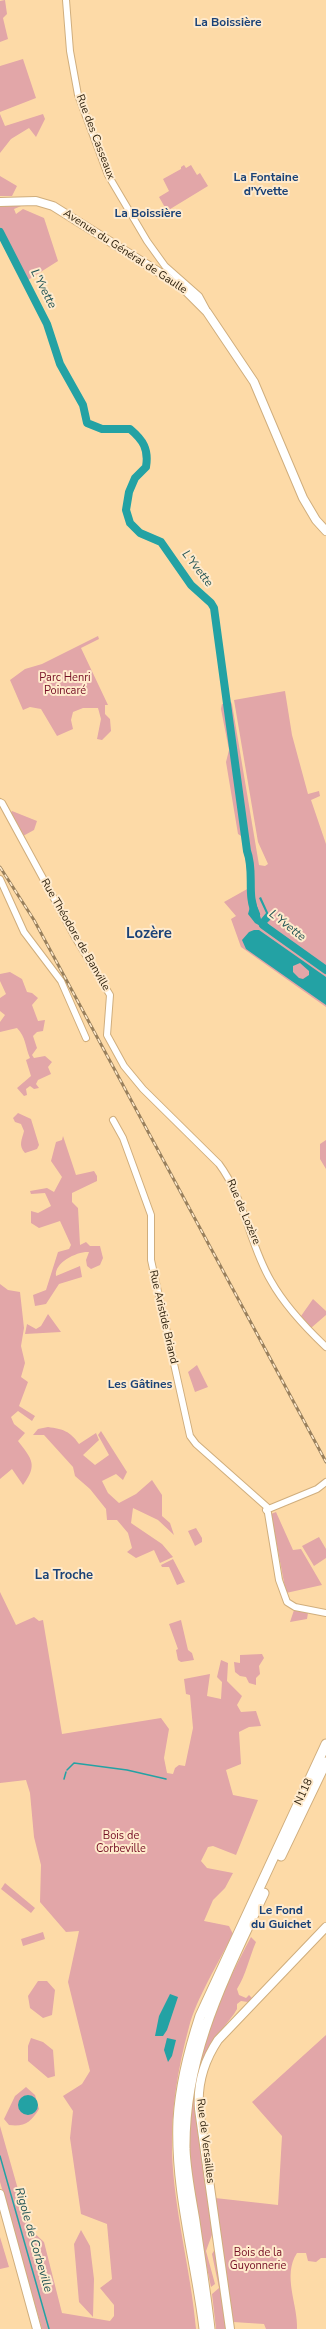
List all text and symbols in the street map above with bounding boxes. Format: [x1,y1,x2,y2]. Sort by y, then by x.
district label: La Boissière [194,16,262,30]
street label: Rue des Casseaux [73,93,117,181]
district label: La Fontaine d'Yvette [234,171,298,199]
street label: Avenue du Général de Gaulle [61,207,189,297]
district label: La Boissière [114,207,182,221]
water label: L'Yvette [27,267,59,311]
water label: L'Yvette [178,548,216,590]
park label: Parc Henri Poincaré [39,671,91,697]
street label: Rue Théodore de Banville [37,877,113,993]
water label: L'Yvette [266,907,308,945]
district label: Lozère [126,925,172,943]
street label: Rue de Lozère [223,1177,263,1247]
street label: Rue Aristide Briand [146,1269,180,1365]
district label: Les Gâtines [108,1378,172,1392]
district label: La Troche [35,1568,93,1584]
street label: N118 [292,1777,316,1807]
park label: Bois de Corbeville [96,1829,146,1855]
district label: Le Fond du Guichet [251,1904,311,1932]
street label: Rue de Versailles [193,2098,217,2184]
water label: Rigole de Corbeville [11,2186,55,2294]
park label: Bois de la Guyonnerie [230,2246,286,2272]

